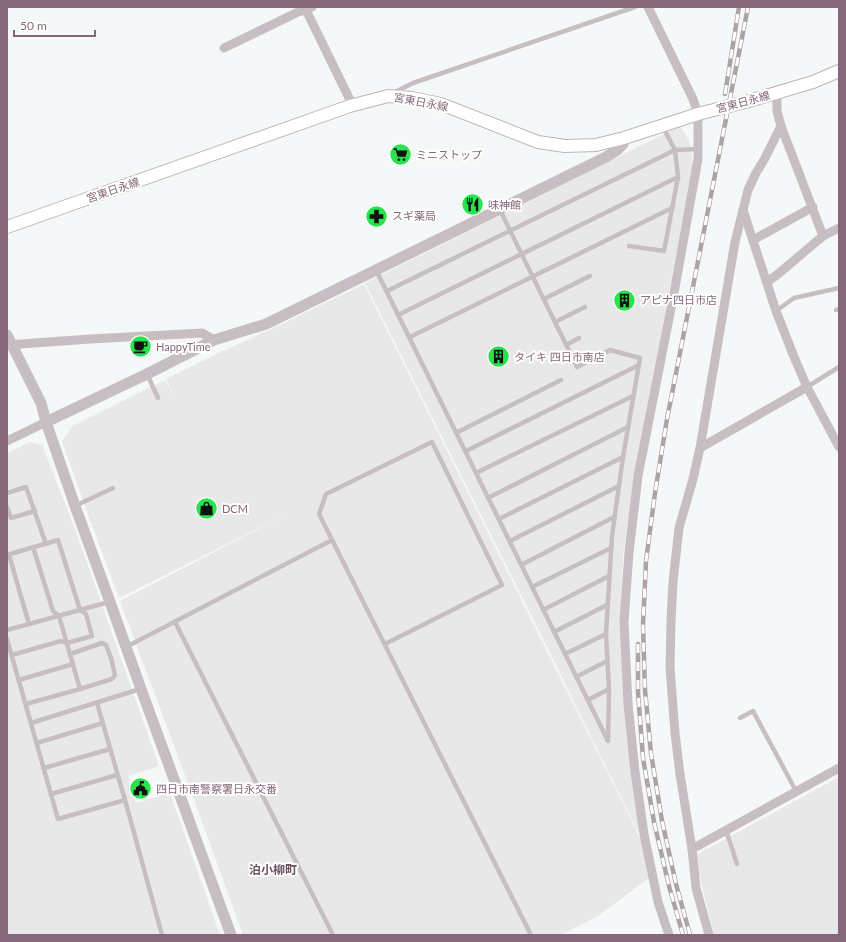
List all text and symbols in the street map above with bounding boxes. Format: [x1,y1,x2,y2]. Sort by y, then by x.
scale bar [14,12,95,38]
text: 50 m [20,18,47,33]
street label: 宮東日永線 [715,88,771,115]
street label: 宮東日永線 [393,90,449,113]
supermarket icon: ミニストップ [388,142,414,168]
place label: ミニストップ [416,148,482,161]
street label: 宮東日永線 [85,174,141,205]
restaurant icon: 味神館 [460,192,486,218]
place label: 味神館 [488,198,521,211]
pharmacy icon: スギ薬局 [364,203,390,229]
place label: スギ薬局 [392,209,436,222]
building icon: アピナ四日市店 [612,287,638,313]
place label: アピナ四日市店 [640,293,717,306]
cafe icon: HappyTime [128,334,154,360]
place label: HappyTime [156,340,211,353]
building icon: タイキ 四日市南店 [486,344,512,370]
place label: タイキ 四日市南店 [514,350,605,363]
shop icon: DCM [193,496,219,522]
place label: DCM [222,502,248,515]
public building icon: 四日市南警察署日永交番 [127,776,153,802]
place label: 四日市南警察署日永交番 [156,782,277,795]
district label: 泊小柳町 [249,862,297,877]

